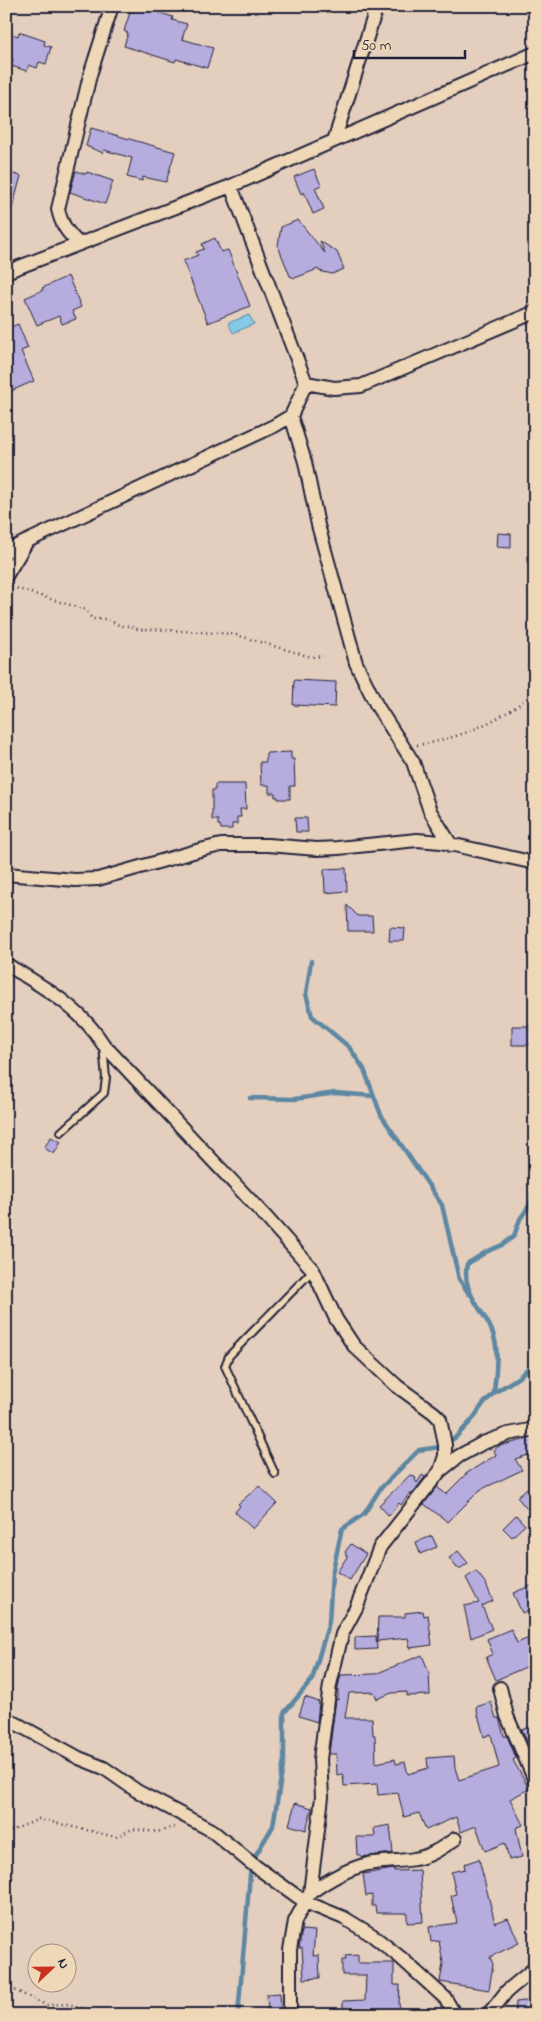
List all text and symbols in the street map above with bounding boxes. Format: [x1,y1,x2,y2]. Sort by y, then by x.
scale bar [354,28,465,60]
text: 50 m [361,35,392,57]
north arrow [28,1944,78,1994]
text: N [51,1955,74,1972]

